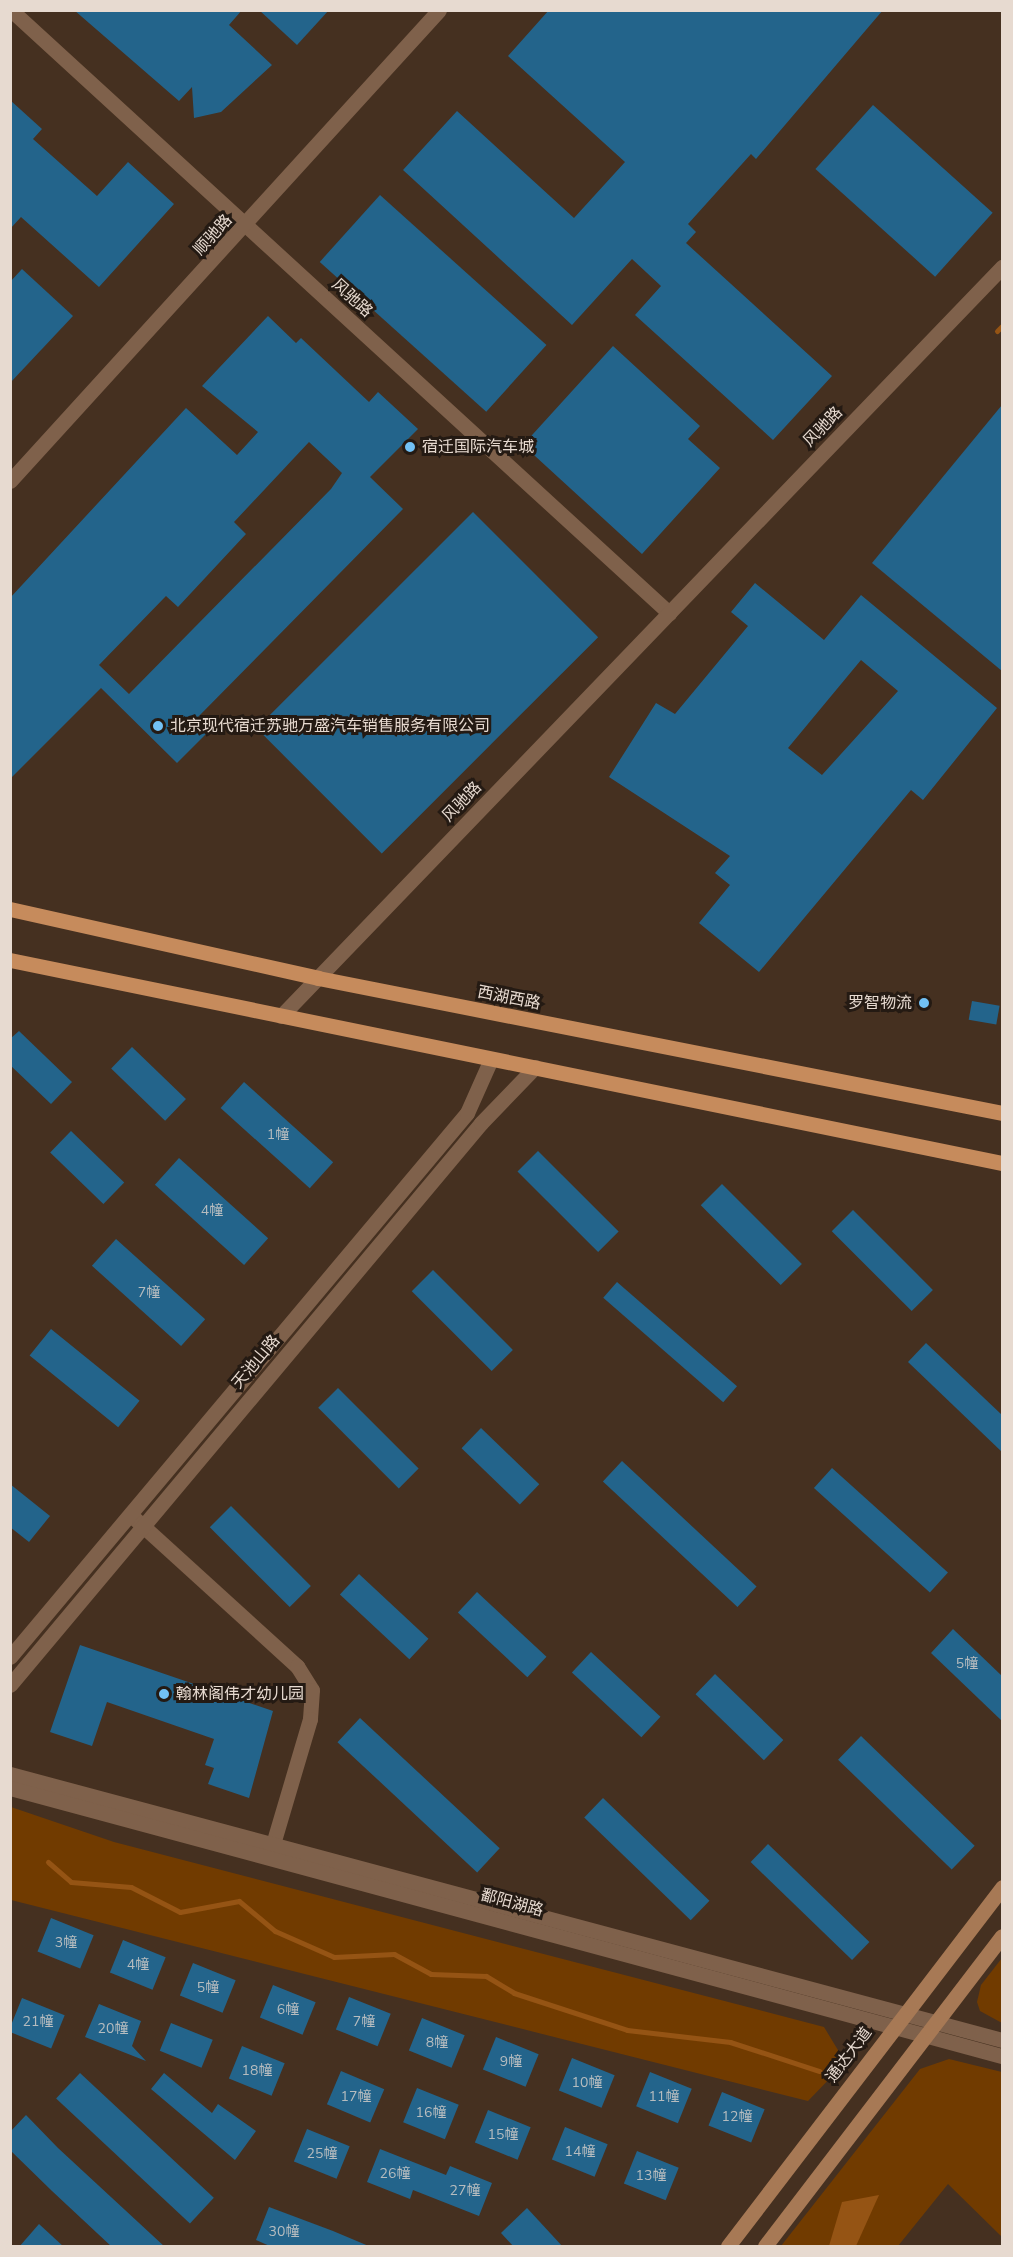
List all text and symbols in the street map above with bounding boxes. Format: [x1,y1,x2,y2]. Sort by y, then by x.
street label: 顺驰路 [190,211,236,259]
street label: 风驰路 [328,275,376,321]
street label: 风驰路 [799,403,847,451]
place label: 宿迁国际汽车城 [422,437,534,457]
marker: 宿迁国际汽车城 [403,440,417,454]
place label: 北京现代宿迁苏驰万盛汽车销售服务有限公司 [170,716,490,736]
marker: 北京现代宿迁苏驰万盛汽车销售服务有限公司 [151,719,165,733]
street label: 风驰路 [438,778,486,826]
street label: 西湖西路 [476,982,542,1014]
place label: 罗智物流 [848,993,912,1013]
marker: 罗智物流 [917,996,931,1010]
house number: 1幢 [267,1127,289,1143]
house number: 4幢 [201,1203,223,1219]
house number: 7幢 [138,1285,160,1301]
street label: 天池山路 [228,1331,284,1393]
house number: 5幢 [956,1656,978,1672]
place label: 翰林阁伟才幼儿园 [176,1684,304,1704]
marker: 翰林阁伟才幼儿园 [157,1687,171,1701]
street label: 鄱阳湖路 [479,1885,545,1921]
house number: 3幢 [55,1935,77,1951]
house number: 4幢 [127,1957,149,1973]
house number: 5幢 [197,1980,219,1996]
house number: 6幢 [277,2002,299,2018]
house number: 21幢 [23,2014,53,2030]
house number: 7幢 [353,2014,375,2030]
house number: 20幢 [98,2021,128,2037]
street label: 通达大道 [822,2024,876,2086]
house number: 8幢 [426,2035,448,2051]
house number: 9幢 [500,2054,522,2070]
house number: 18幢 [242,2063,272,2079]
house number: 10幢 [572,2075,602,2091]
house number: 17幢 [341,2089,371,2105]
house number: 11幢 [649,2089,679,2105]
house number: 16幢 [416,2105,446,2121]
house number: 12幢 [722,2109,752,2125]
house number: 15幢 [488,2127,518,2143]
house number: 14幢 [565,2144,595,2160]
house number: 25幢 [307,2146,337,2162]
house number: 26幢 [380,2166,410,2182]
house number: 13幢 [636,2168,666,2184]
house number: 27幢 [450,2183,480,2199]
house number: 30幢 [269,2224,299,2240]

